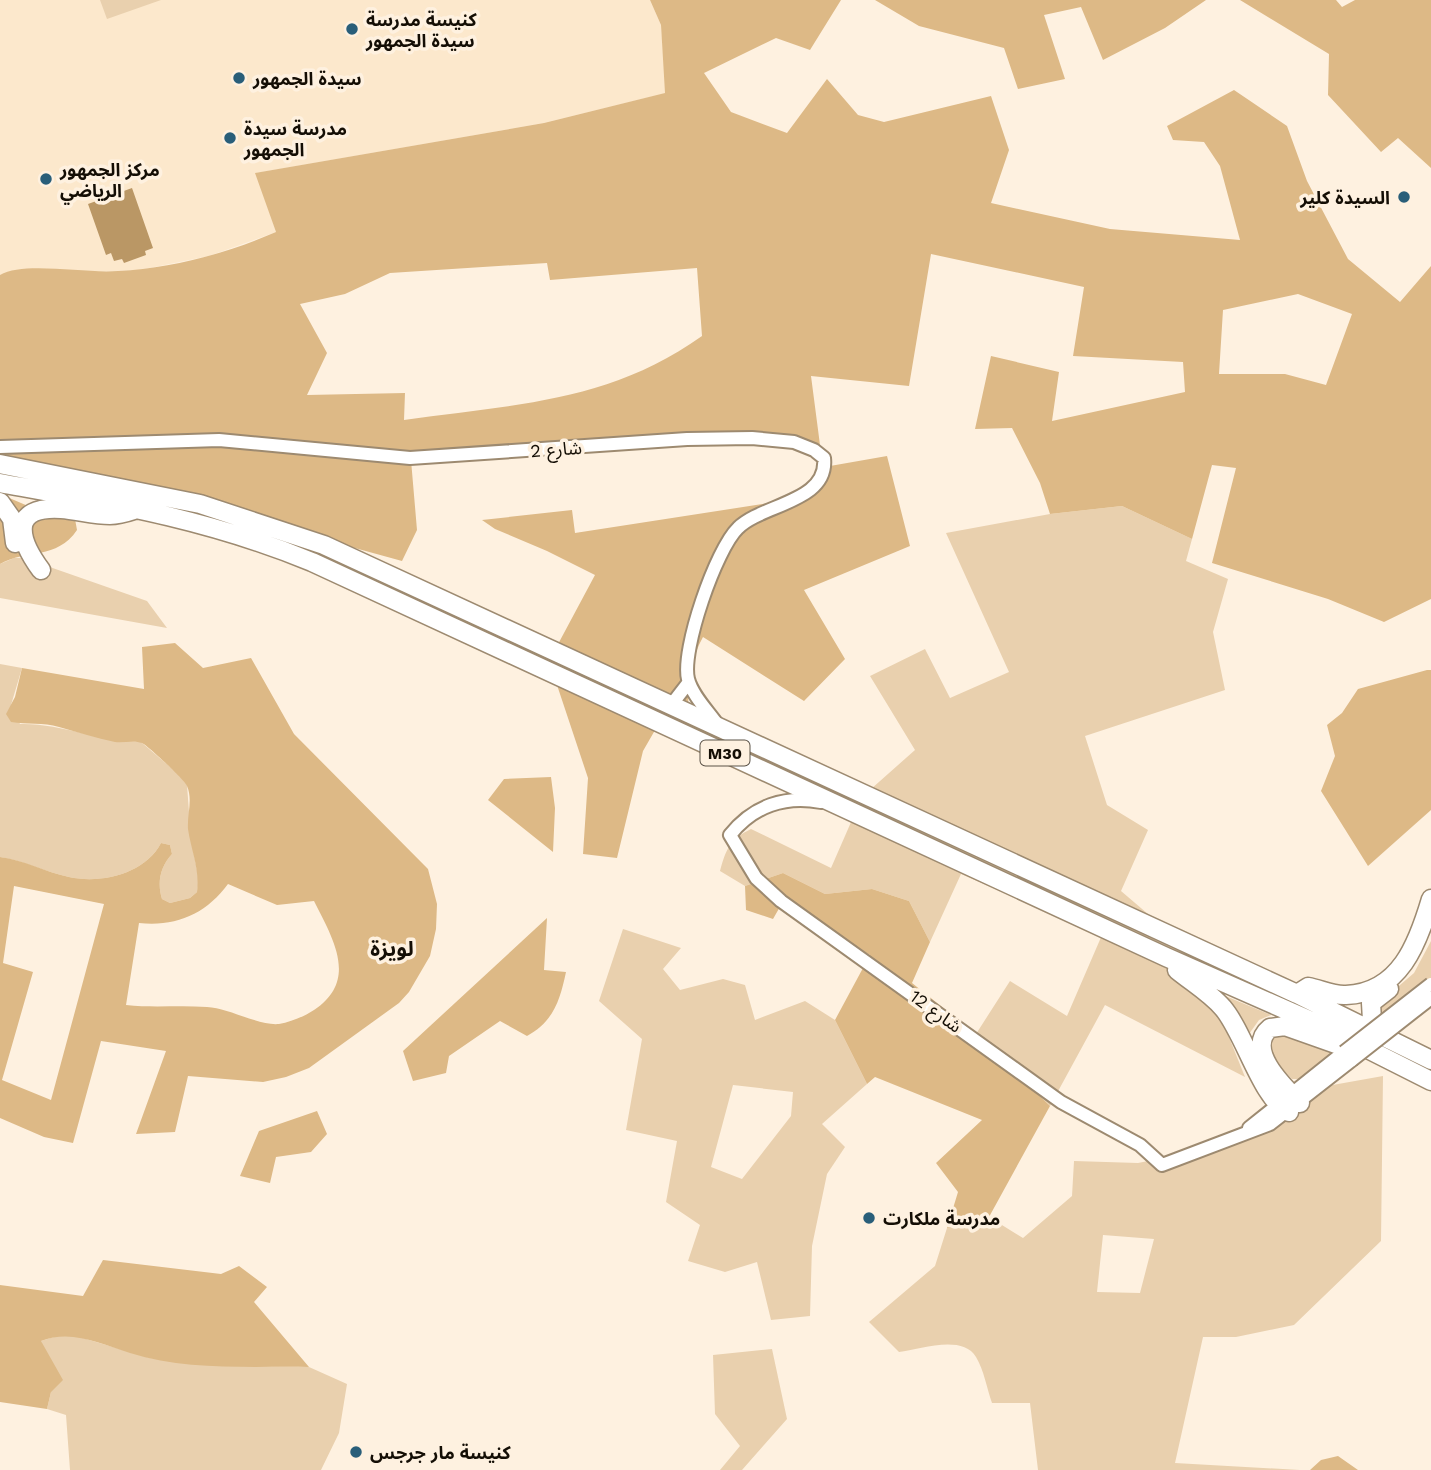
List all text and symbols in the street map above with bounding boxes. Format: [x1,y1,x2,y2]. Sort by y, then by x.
place label: كنيسة مدرسة سيدة الجمهور [365,9,477,52]
marker: كنيسة مدرسة سيدة الجمهور [344,21,360,37]
place label: سيدة الجمهور [252,68,362,90]
marker: سيدة الجمهور [231,70,247,86]
place label: مدرسة سيدة الجمهور [243,118,347,161]
marker: مدرسة سيدة الجمهور [222,130,238,146]
place label: مركز الجمهور الرياضي [59,159,160,205]
marker: مركز الجمهور الرياضي [38,171,54,187]
place label: السيدة كلير [1299,187,1390,209]
marker: السيدة كلير [1396,189,1412,205]
street label: شارع 2 [529,437,583,465]
road number: M30 [700,740,750,766]
district label: لويزة [370,936,414,961]
street label: شارع 12 [904,985,966,1040]
place label: مدرسة ملكارت [883,1208,1000,1230]
marker: مدرسة ملكارت [861,1210,877,1226]
place label: كنيسة مار جرجس [370,1442,511,1464]
marker: كنيسة مار جرجس [348,1444,364,1460]

